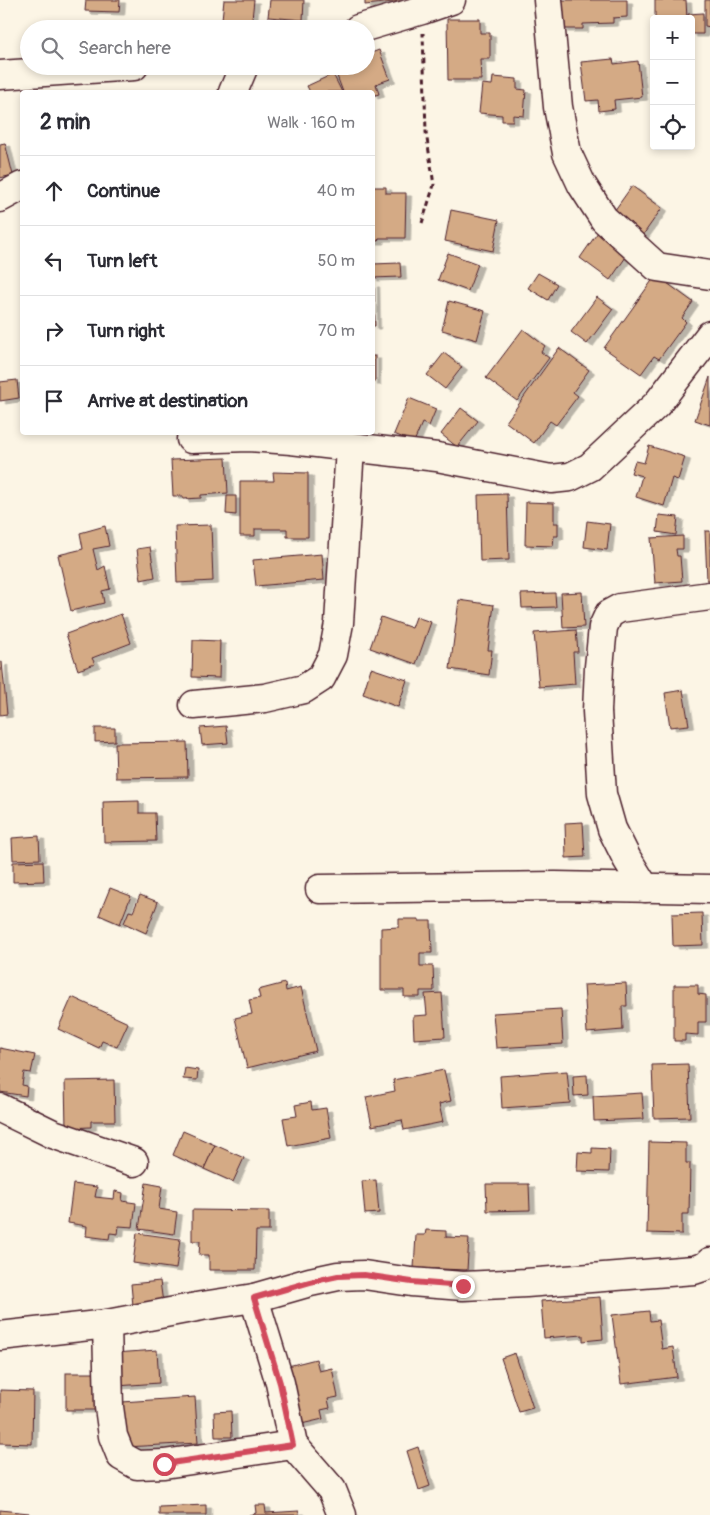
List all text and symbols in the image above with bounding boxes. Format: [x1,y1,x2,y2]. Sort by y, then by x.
map controls [650,15,695,150]
button: + [650,15,695,60]
search box [20,20,375,75]
icon: search [38,34,66,62]
text: Search here [78,36,171,60]
button: − [650,60,695,105]
button: locate [650,105,695,150]
text: 2 min [40,109,90,136]
text: Walk · 160 m [267,113,355,133]
icon: ahead [40,177,68,205]
text: Continue [87,179,160,203]
text: 40 m [317,181,355,201]
icon: left [40,247,68,275]
text: Turn left [87,249,157,273]
text: 50 m [318,251,355,271]
icon: right [40,317,68,345]
text: Turn right [87,319,165,343]
text: 70 m [318,321,355,341]
icon: arrive [40,387,68,415]
text: Arrive at destination [87,389,248,413]
route end [452,1275,475,1298]
route start [153,1453,176,1476]

